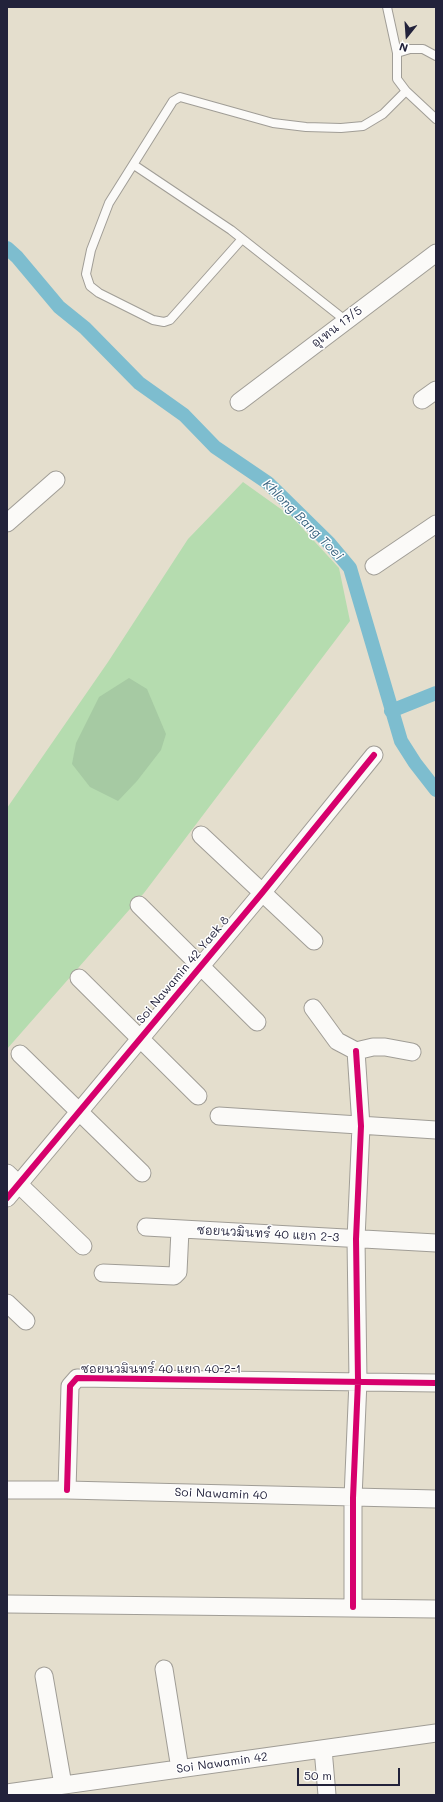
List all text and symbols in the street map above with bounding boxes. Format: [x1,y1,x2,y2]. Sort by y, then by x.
north arrow [387,16,427,56]
text: N [397,40,410,56]
street label: อุเทน 17/5 [309,303,365,351]
water label: Khlong Bang Toei [260,477,346,563]
street label: Soi Nawamin 42 Yaek 8 [134,913,232,1027]
street label: ซอยนวมินทร์ 40 แยก 2-3 [196,1223,340,1245]
street label: ซอยนวมินทร์ 40 แยก 40-2-1 [81,1362,241,1376]
street label: Soi Nawamin 40 [174,1485,268,1503]
street label: Soi Nawamin 42 [175,1749,269,1777]
scale bar [299,1760,402,1786]
text: 50 m [304,1767,332,1783]

